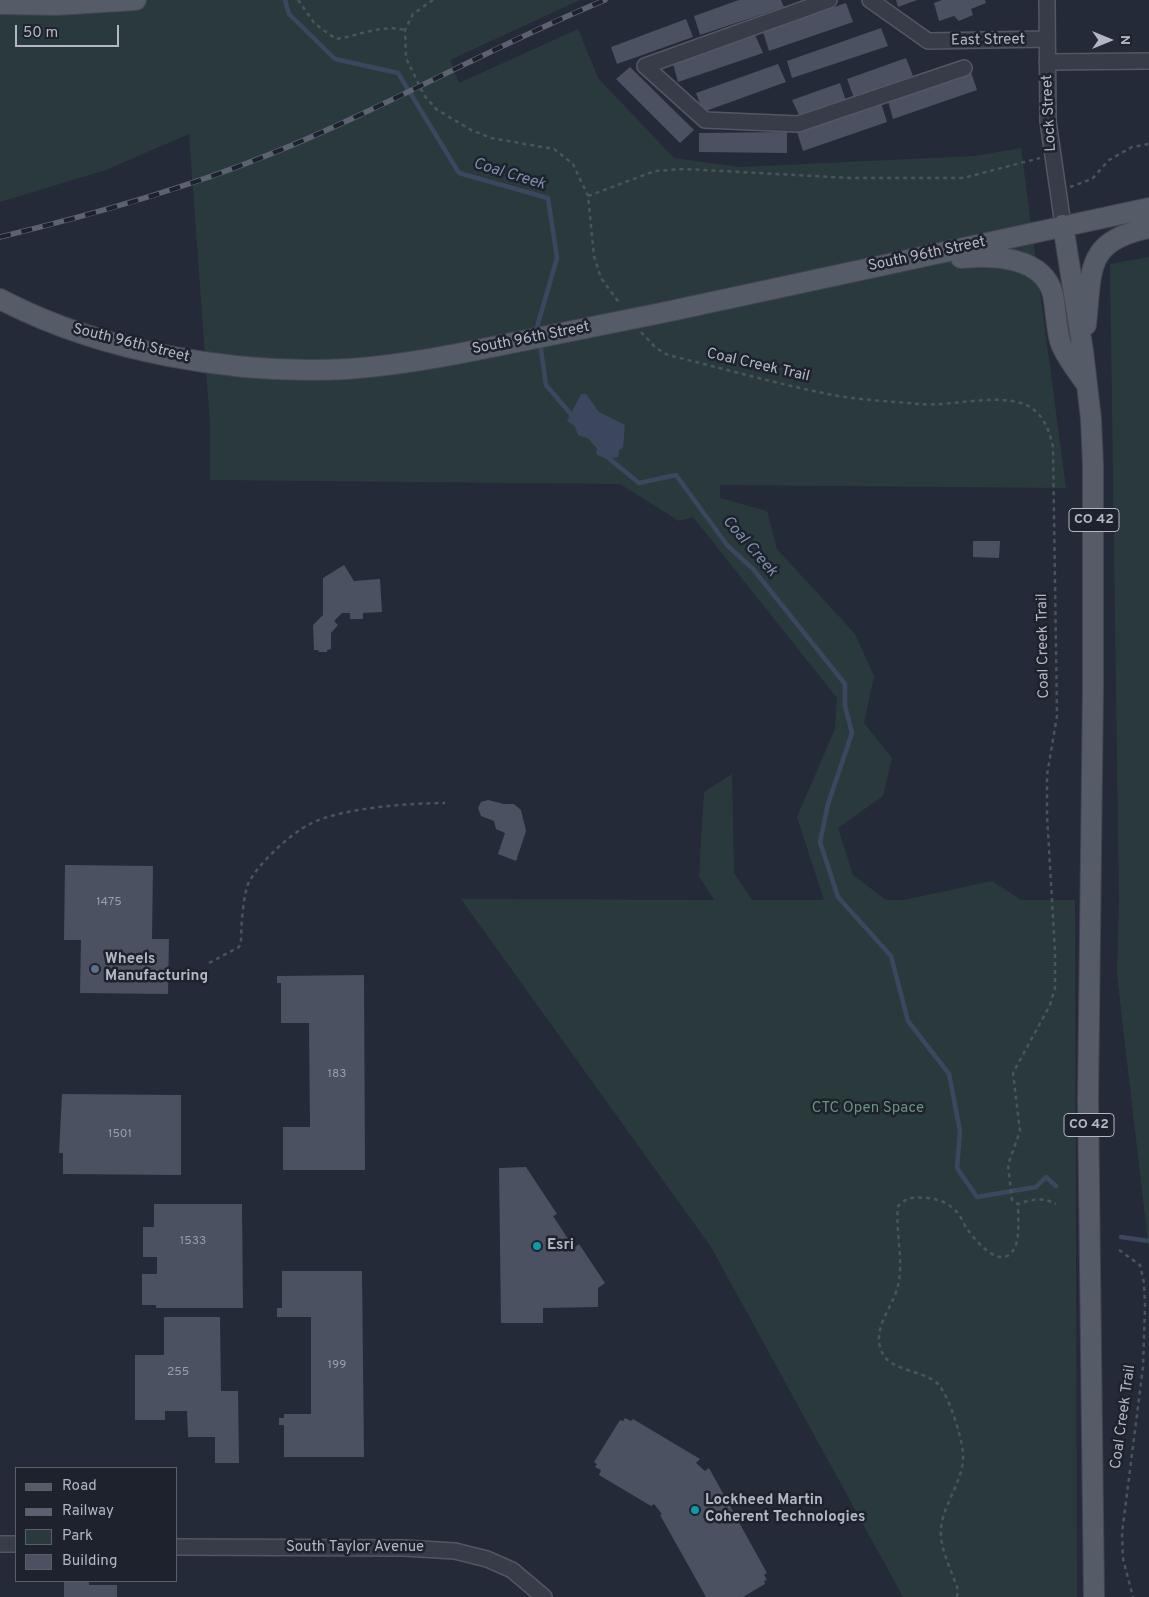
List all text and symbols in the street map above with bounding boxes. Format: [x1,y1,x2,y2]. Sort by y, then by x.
scale bar [18,15,121,47]
north arrow [1084,15,1134,65]
text: 50 m [23,24,58,43]
street label: East Street [951,31,1025,51]
text: N [1116,35,1133,45]
street label: Lock Street [1039,74,1061,152]
water label: Coal Creek [471,155,547,195]
street label: South 96th Street [867,234,987,276]
street label: South 96th Street [471,319,591,359]
street label: South 96th Street [71,321,191,367]
street label: Coal Creek Trail [705,345,811,387]
road number: CO 42 [1069,508,1119,532]
water label: Coal Creek [717,513,781,581]
street label: Coal Creek Trail [1034,593,1054,699]
house number: 1475 [96,896,122,910]
place label: Wheels Manufacturing [105,951,208,986]
marker: Wheels Manufacturing [89,963,101,975]
house number: 183 [327,1068,347,1082]
park label: CTC Open Space [812,1100,924,1118]
road number: CO 42 [1064,1114,1114,1136]
house number: 1501 [108,1128,132,1142]
house number: 1533 [180,1235,206,1249]
place label: Esri [547,1237,574,1255]
marker: Esri [531,1240,543,1252]
house number: 199 [328,1359,346,1373]
street label: Coal Creek Trail [1108,1364,1140,1470]
house number: 255 [167,1366,189,1380]
legend [15,1467,178,1582]
text: Road [62,1477,97,1496]
place label: Lockheed Martin Coherent Technologies [705,1492,865,1527]
text: Railway [62,1502,114,1521]
marker: Lockheed Martin Coherent Technologies [689,1504,701,1516]
text: Park [62,1527,93,1546]
street label: South Taylor Avenue [286,1539,424,1557]
text: Building [62,1552,117,1571]

